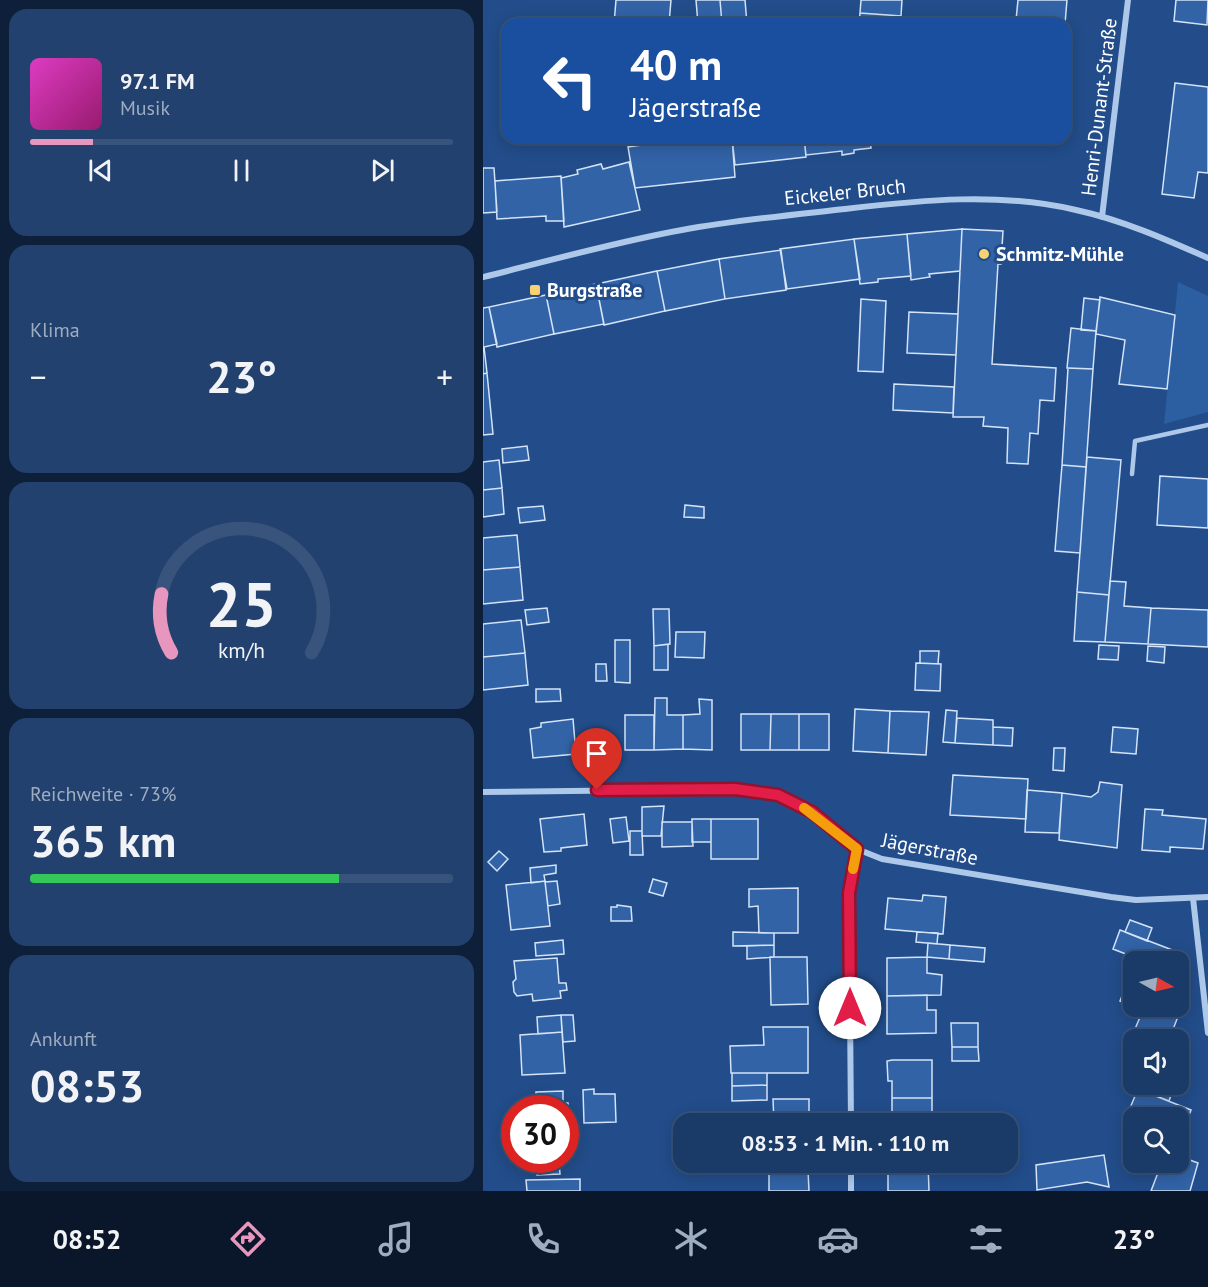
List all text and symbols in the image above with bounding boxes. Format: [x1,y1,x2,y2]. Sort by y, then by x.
street label: Henri-Dunant-Straße [1075,17,1123,197]
text: 40 m [630,37,722,92]
icon: left [531,42,609,120]
text: 97.1 FM [120,67,195,95]
text: Jägerstraße [630,90,761,124]
text: Musik [120,95,170,121]
icon: previous [84,154,117,187]
icon: pause [225,154,258,187]
icon: next [366,154,399,187]
street label: Eickeler Bruch [783,173,907,211]
place label: Schmitz-Mühle [996,241,1124,267]
marker: Schmitz-Mühle [977,247,991,261]
place label: Burgstraße [547,277,642,303]
marker: Burgstraße [528,283,542,297]
text: Klima [30,317,80,343]
text: 23° [206,347,277,405]
text: − [30,355,47,398]
text: + [436,355,453,398]
text: 25 [206,563,277,644]
text: km/h [218,636,265,664]
pin [571,728,622,790]
icon: arrive [580,737,613,770]
text: Reichweite · 73% [30,781,176,807]
text: 365 km [30,811,176,869]
street label: Jägerstraße [879,827,980,871]
north arrow [1123,951,1189,1017]
map controls [1123,951,1189,1173]
position arrow [818,976,882,1040]
text: Ankunft [30,1026,97,1052]
button: sound [1123,1029,1189,1095]
text: 08:53 [30,1056,144,1114]
speed limit sign: 30 [501,1095,579,1173]
button: search [1123,1107,1189,1173]
text: 08:53 · 1 Min. · 110 m [742,1129,949,1157]
icon: directions [227,1218,269,1260]
icon: music [375,1218,417,1260]
icon: phone [522,1218,564,1260]
icon: climate [670,1218,712,1260]
icon: car [817,1218,859,1260]
icon: filters [965,1218,1007,1260]
text: 08:52 [53,1222,121,1256]
text: 23° [1113,1222,1155,1256]

